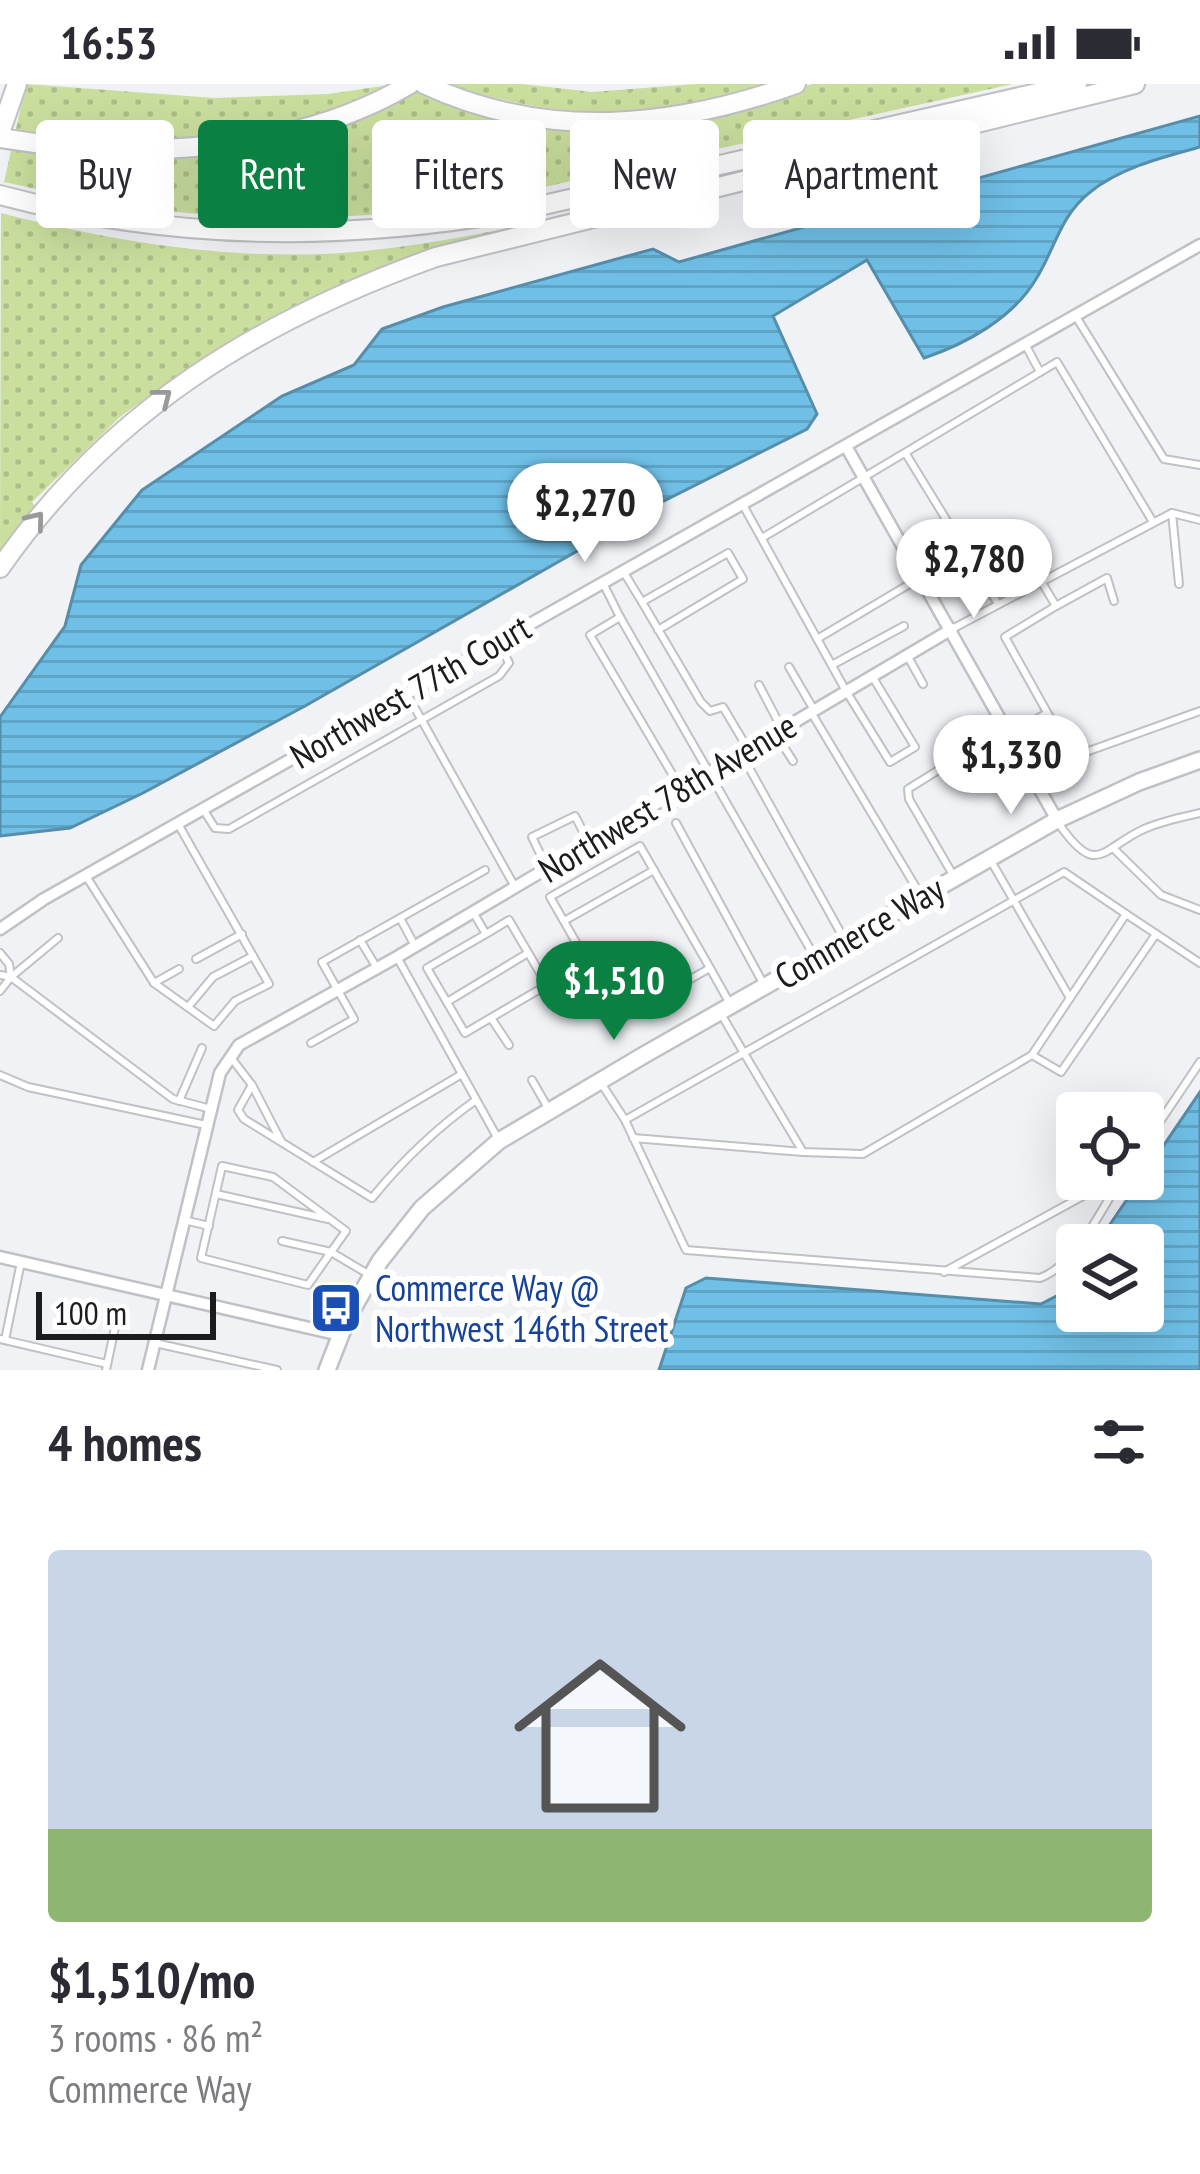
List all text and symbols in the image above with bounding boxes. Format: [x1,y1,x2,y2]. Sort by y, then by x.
text: 16:53 [60,13,157,71]
chip: Buy [36,120,174,228]
chip: Rent [198,120,348,228]
chip: Filters [372,120,546,228]
chip: New [570,120,719,228]
chip: Apartment [743,120,980,228]
one-way arrow [149,390,171,411]
pin: $2,270 [487,463,683,565]
text: $2,270 [534,476,636,527]
one-way arrow [21,512,43,534]
pin: $2,780 [876,519,1072,621]
text: $2,780 [923,532,1025,583]
street label: Northwest 77th Court [281,603,539,779]
street label: Northwest 78th Avenue [529,701,805,893]
pin: $1,330 [913,715,1109,817]
text: $1,330 [960,728,1062,779]
street label: Commerce Way [766,865,952,999]
pin: $1,510 [516,941,712,1043]
text: $1,510 [563,954,665,1005]
map controls [1056,1092,1164,1332]
button: locate [1056,1092,1164,1200]
button: layers [1056,1224,1164,1332]
place label: Commerce Way @ Northwest 146th Street [375,1264,668,1352]
bus stop icon: Commerce Way @ Northwest 146th Street [308,1280,364,1336]
scale bar [36,1286,216,1339]
text: 100 m [54,1291,127,1334]
text: 4 homes [48,1409,202,1475]
icon: filters [1086,1409,1152,1475]
icon: home [492,1628,708,1844]
text: $1,510/mo [48,1946,255,2012]
text: 3 rooms · 86 m² [48,2012,263,2063]
text: Commerce Way [48,2063,251,2114]

